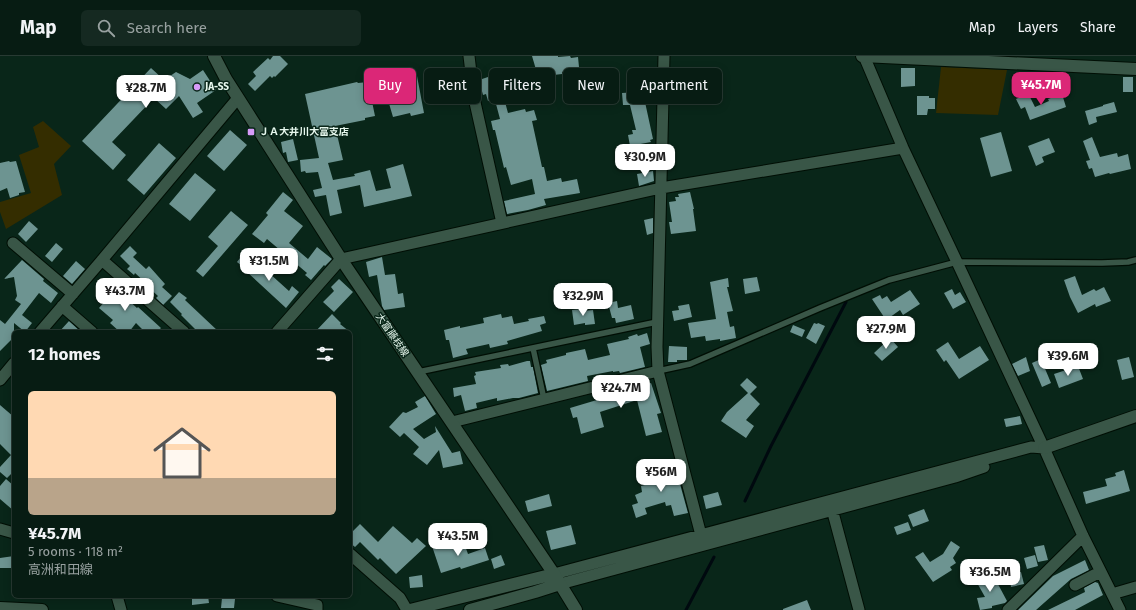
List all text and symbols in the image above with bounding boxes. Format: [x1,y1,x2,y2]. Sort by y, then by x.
search box [81,10,361,46]
text: Map [20,16,57,39]
icon: search [95,17,117,39]
text: Search here [127,19,207,37]
text: Map [969,19,995,36]
text: Layers [1017,19,1058,36]
text: Share [1080,19,1116,36]
chip: Buy [364,68,416,104]
chip: Rent [424,68,481,104]
chip: Filters [489,68,555,104]
chip: New [563,68,619,104]
chip: Apartment [627,68,722,104]
pin: ¥45.7M [1008,72,1074,106]
pin: ¥28.7M [113,75,179,109]
text: ¥45.7M [1021,77,1061,92]
text: ¥28.7M [126,80,166,95]
place label: JA-SS [204,81,229,93]
marker: JA-SS [192,82,202,92]
place label: ＪＡ大井川大富支店 [259,126,349,138]
marker: ＪＡ大井川大富支店 [246,127,256,137]
pin: ¥30.9M [612,144,678,178]
text: ¥30.9M [624,149,666,164]
pin: ¥31.5M [236,248,302,282]
text: ¥31.5M [249,253,289,268]
pin: ¥43.7M [92,278,158,312]
text: ¥43.7M [105,283,145,298]
pin: ¥32.9M [550,283,616,317]
text: ¥32.9M [563,288,603,303]
street label: 大富藤枝線 [373,311,411,359]
pin: ¥27.9M [853,316,919,350]
text: ¥27.9M [866,321,906,336]
icon: filters [314,343,336,365]
pin: ¥39.6M [1035,343,1101,377]
text: 12 homes [28,344,100,365]
text: ¥39.6M [1047,348,1089,363]
pin: ¥24.7M [588,375,654,409]
text: ¥24.7M [601,380,641,395]
icon: home [146,417,218,489]
pin: ¥56M [637,459,685,493]
text: ¥56M [645,464,677,479]
text: ¥45.7M [28,523,81,544]
pin: ¥43.5M [425,523,491,557]
text: ¥43.5M [437,528,479,543]
text: 5 rooms · 118 m² [28,544,123,559]
pin: ¥36.5M [957,559,1023,593]
text: 高洲和田線 [28,562,93,577]
text: ¥36.5M [969,564,1011,579]

